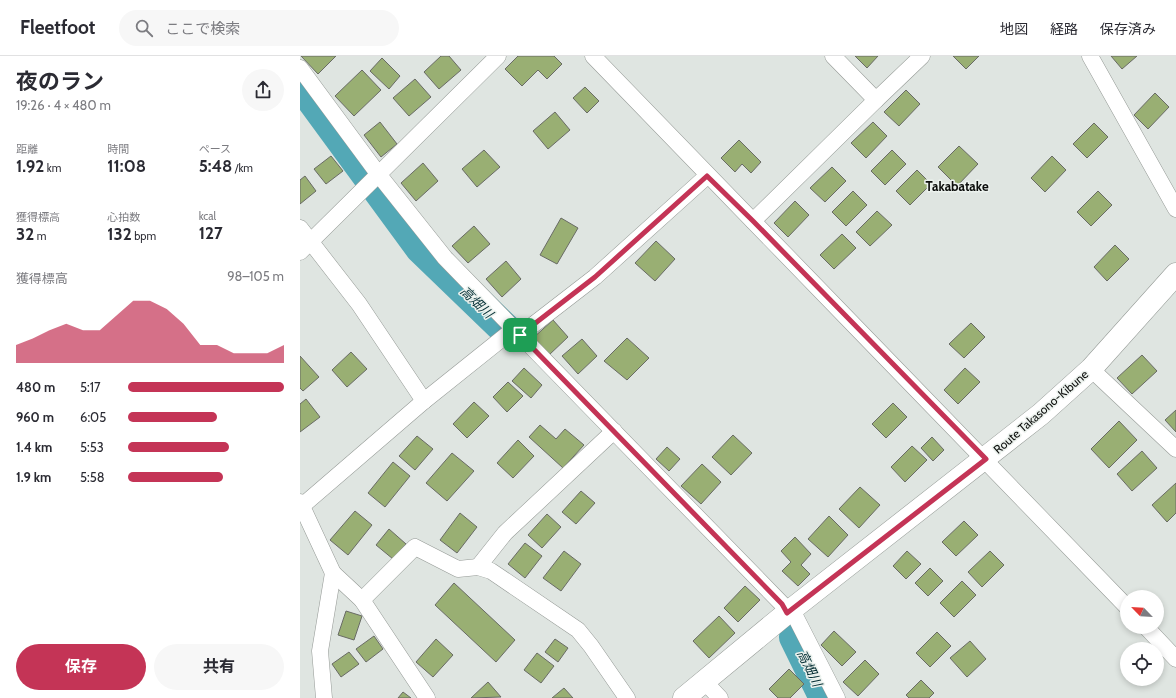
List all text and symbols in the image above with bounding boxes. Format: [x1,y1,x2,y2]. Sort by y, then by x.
search box [119,10,399,46]
text: Fleetfoot [20,16,95,39]
icon: search [133,17,155,39]
text: ここで検索 [165,20,240,38]
text: 地図 [1000,20,1028,38]
text: 経路 [1050,20,1078,38]
text: 保存済み [1100,20,1156,38]
text: 夜のラン [16,68,104,95]
button: share [242,69,284,111]
text: 19:26 · 4 × 480 m [16,97,111,113]
text: 距離 [16,142,38,156]
text: 時間 [107,142,129,156]
text: ペース [199,142,231,156]
text: 1.92 [16,156,44,176]
text: 11:08 [107,156,146,176]
text: 5:48 [199,156,232,176]
text: km [44,161,61,175]
text: /km [232,161,253,175]
district label: Takabatake [925,178,989,194]
text: kcal [199,209,216,223]
text: 獲得標高 [16,210,60,224]
text: 心拍数 [107,210,140,224]
text: 127 [199,223,223,243]
text: 32 [16,224,34,244]
text: 132 [107,224,132,244]
text: m [34,229,46,243]
text: bpm [132,229,156,243]
text: 98–105 m [227,268,284,284]
text: 獲得標高 [16,270,68,286]
water label: 高畑川 [457,283,498,323]
pin [503,318,537,352]
icon: arrive [509,324,531,346]
street label: Route Takasono-Kibune [990,366,1091,457]
text: 480 m [16,379,55,395]
text: 5:17 [80,379,101,395]
text: 960 m [16,409,54,425]
text: 6:05 [80,409,106,425]
text: 1.4 km [16,439,52,455]
text: 5:53 [80,439,104,455]
text: 1.9 km [16,469,51,485]
text: 5:58 [80,469,105,485]
north arrow [1120,590,1164,634]
map controls [1120,590,1164,686]
button: locate [1120,642,1164,686]
button: 保存 [16,644,146,690]
button: 共有 [154,644,284,690]
water label: 高畑川 [794,647,827,691]

